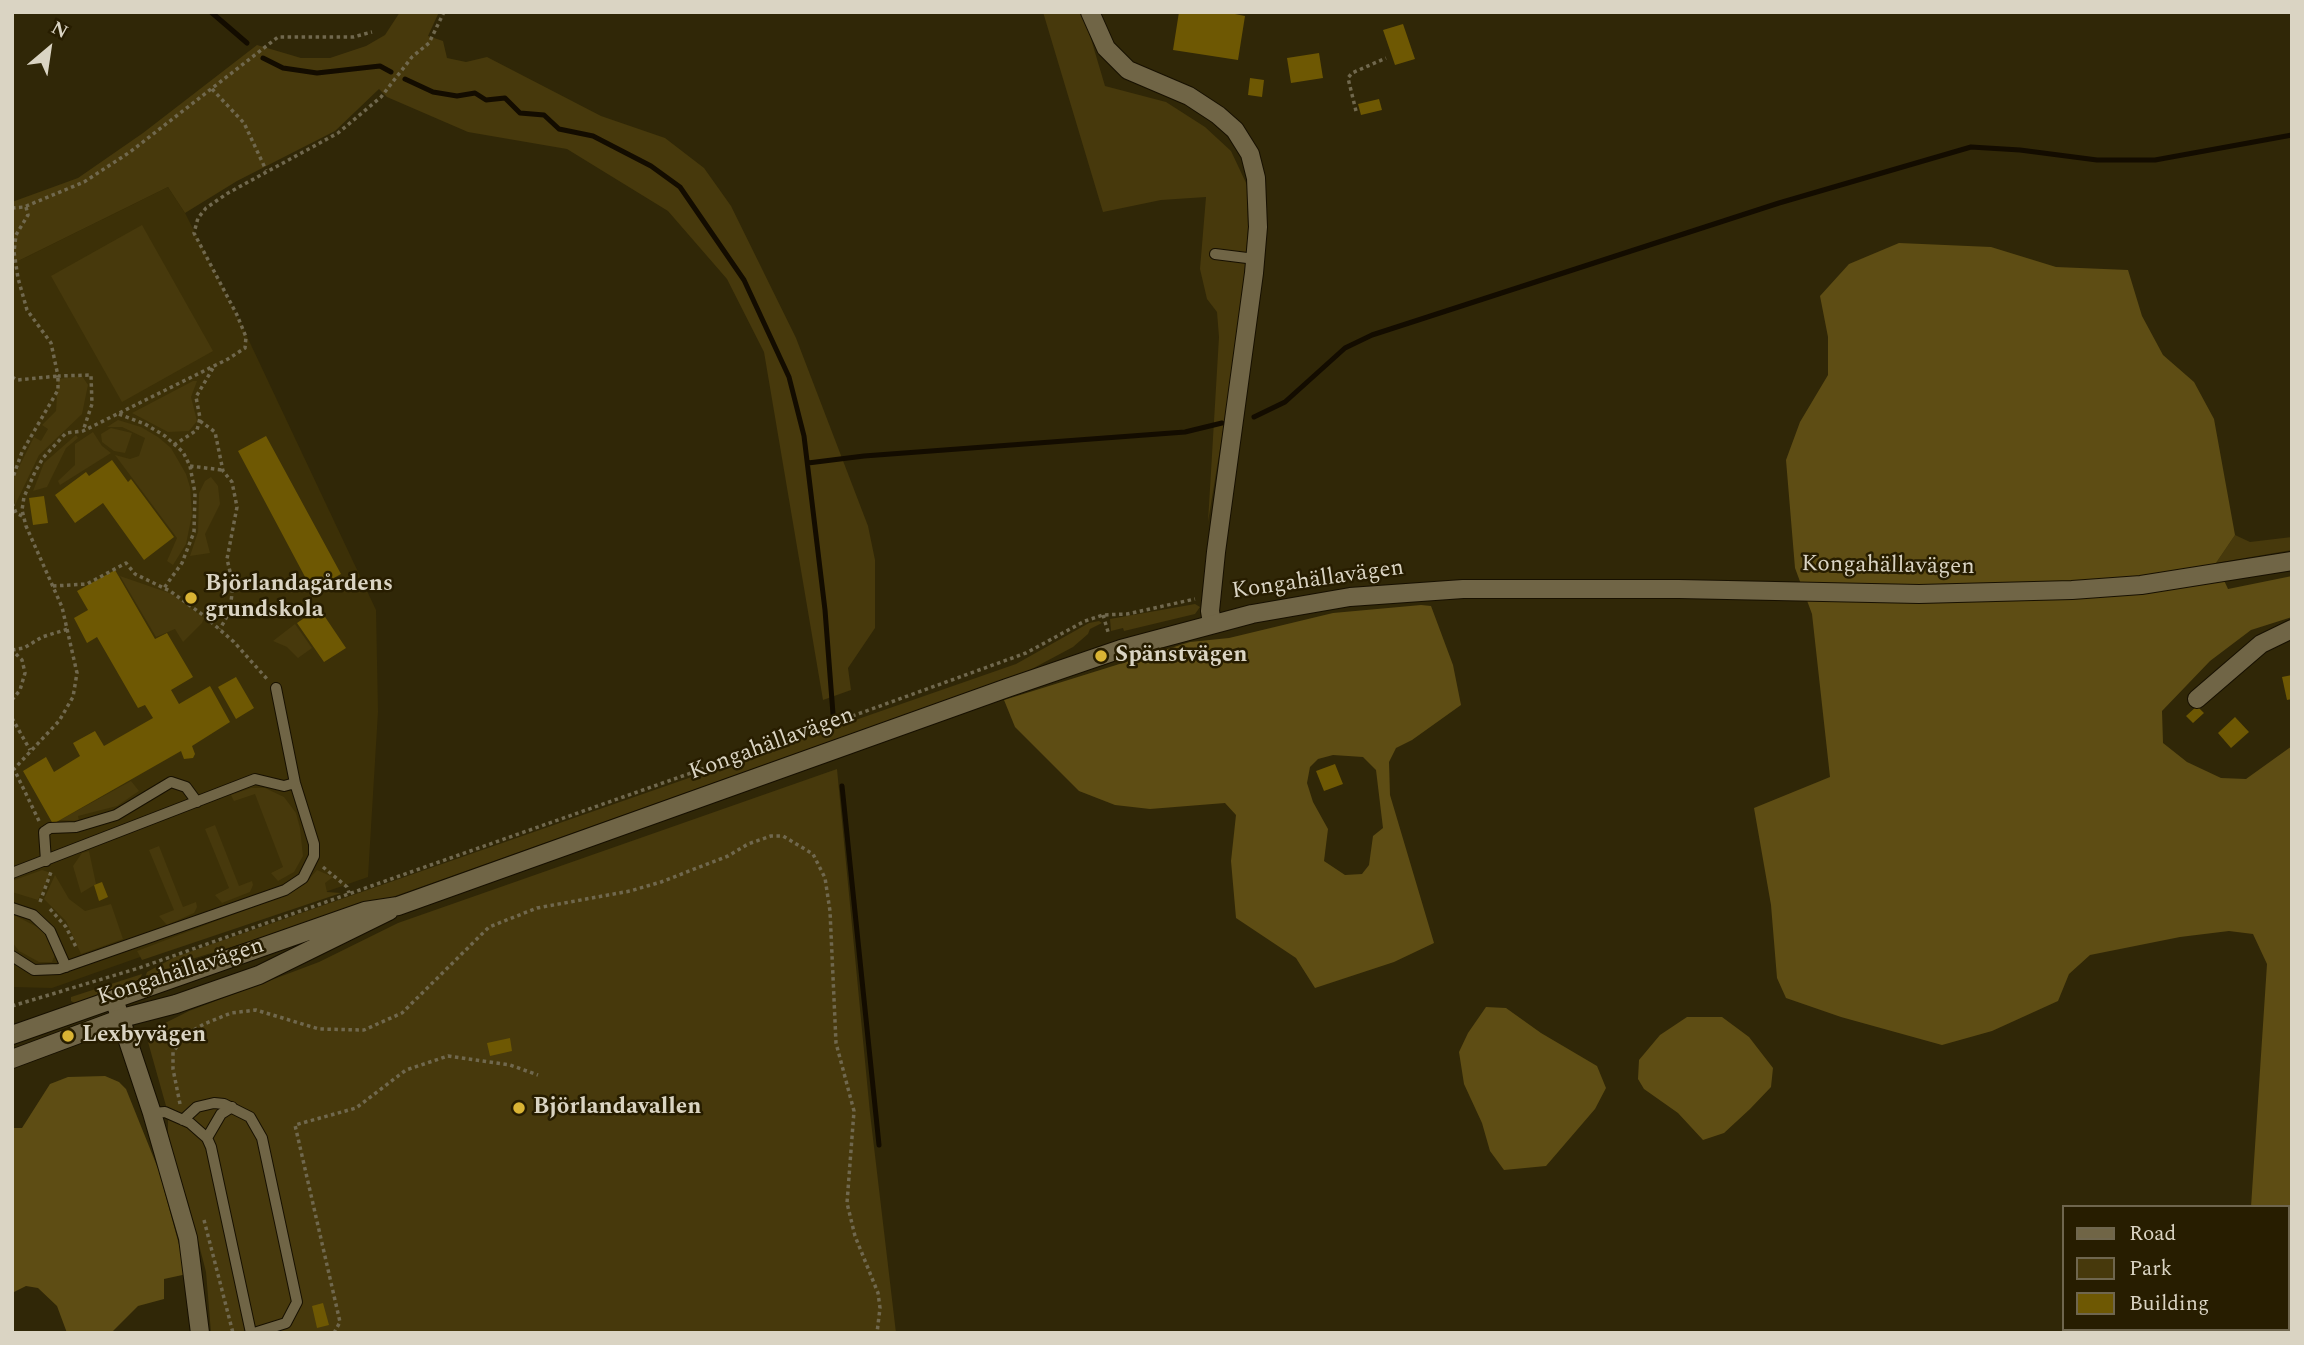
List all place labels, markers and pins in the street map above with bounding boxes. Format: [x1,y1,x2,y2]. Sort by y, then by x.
place label: Björlandagårdens grundskola [205,571,393,625]
marker: Björlandagårdens grundskola [183,590,199,606]
place label: Spänstvägen [1115,642,1247,670]
marker: Spänstvägen [1093,648,1109,664]
place label: Lexbyvägen [82,1022,206,1050]
marker: Lexbyvägen [60,1028,76,1044]
place label: Björlandavallen [533,1094,701,1122]
marker: Björlandavallen [511,1100,527,1116]

